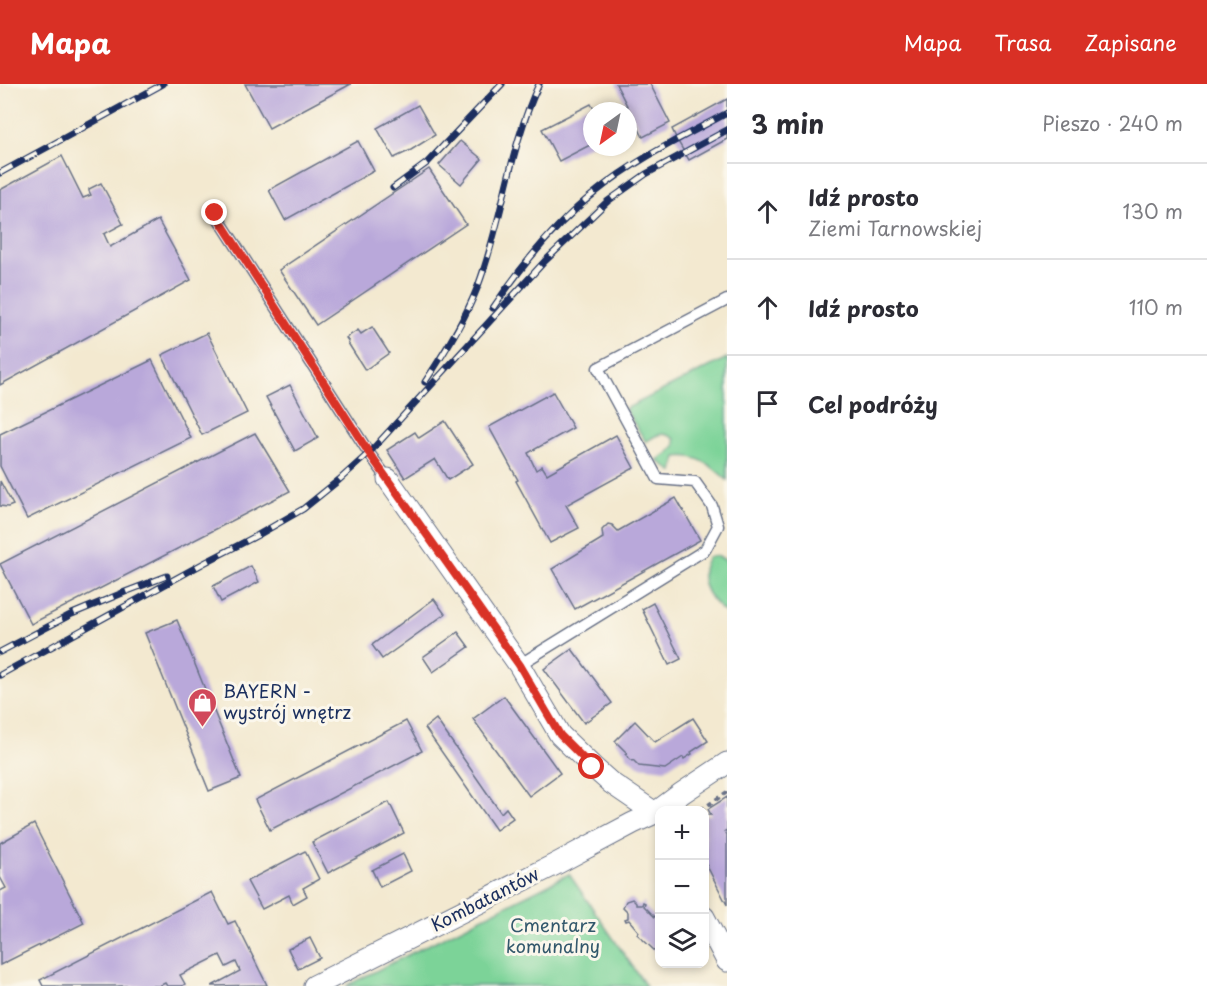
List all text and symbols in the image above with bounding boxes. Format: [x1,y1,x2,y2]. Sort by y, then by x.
text: Mapa [30,21,111,64]
text: Mapa [904,26,961,58]
text: Trasa [994,26,1051,58]
text: Zapisane [1084,26,1177,58]
north arrow [583,102,637,156]
text: 3 min [751,104,824,143]
text: Pieszo · 240 m [1042,108,1183,138]
text: Idź prosto [808,180,919,213]
icon: ahead [751,195,784,228]
text: 130 m [1123,196,1183,226]
route end [201,199,227,225]
text: Ziemi Tarnowskiej [808,213,982,243]
icon: ahead [751,291,784,324]
text: Idź prosto [808,291,919,324]
text: 110 m [1129,292,1183,322]
icon: arrive [751,387,784,420]
text: Cel podróży [808,387,938,420]
place label: BAYERN - wystrój wnętrz [223,677,352,725]
shop icon: BAYERN - wystrój wnętrz [186,686,218,728]
route start [578,753,604,779]
map controls [655,806,709,968]
button: + [655,806,709,860]
street label: Kombatantów [426,860,543,937]
button: − [655,860,709,914]
park label: Cmentarz komunalny [506,911,600,959]
button: layers [655,914,709,968]

